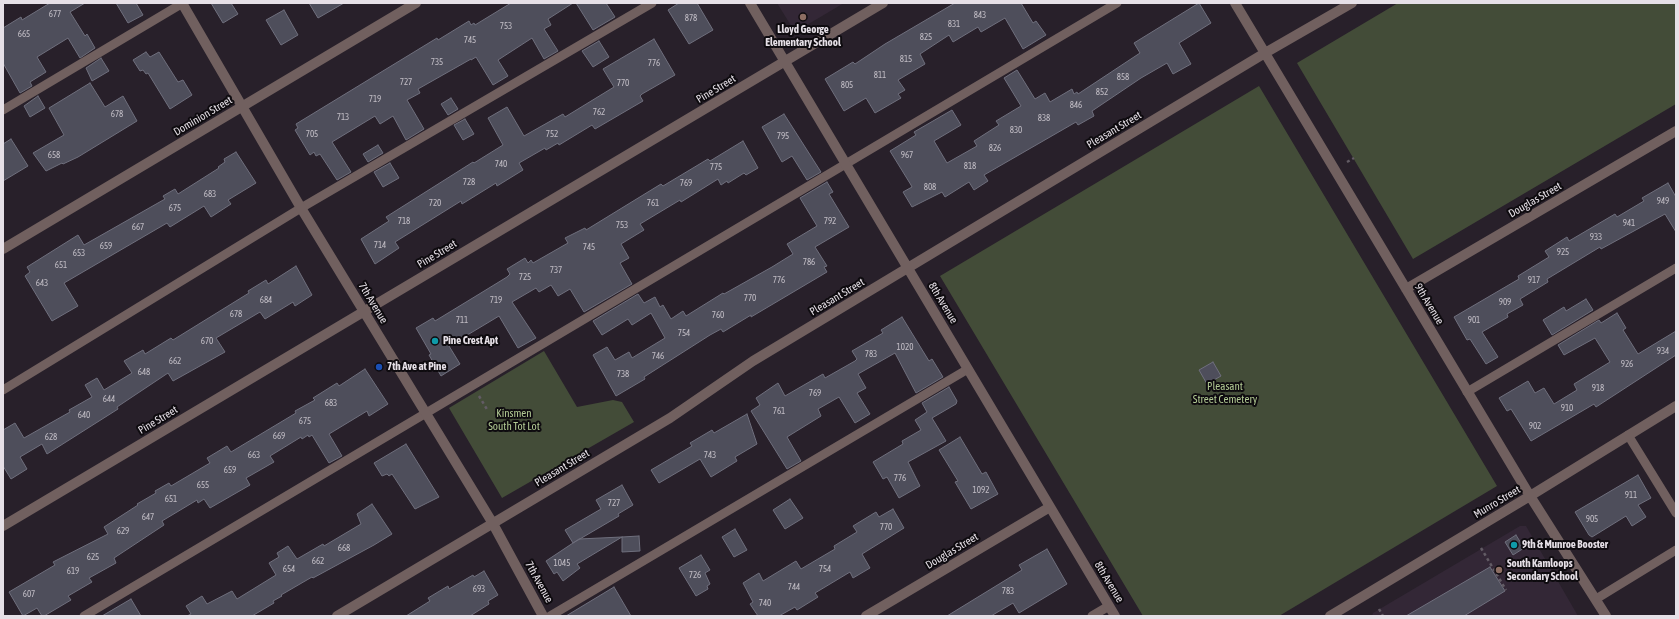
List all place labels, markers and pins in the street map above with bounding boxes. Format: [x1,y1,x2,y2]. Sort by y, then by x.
marker: Lloyd George Elementary School [798,12,808,22]
place label: Lloyd George Elementary School [765,23,841,49]
place label: Pine Crest Apt [443,334,498,348]
marker: Pine Crest Apt [430,336,440,346]
place label: 7th Ave at Pine [387,360,446,374]
marker: 7th Ave at Pine [374,362,384,372]
place label: 9th & Munroe Booster [1522,538,1608,552]
marker: 9th & Munroe Booster [1509,540,1519,550]
place label: South Kamloops Secondary School [1507,557,1578,583]
marker: South Kamloops Secondary School [1494,565,1504,575]

